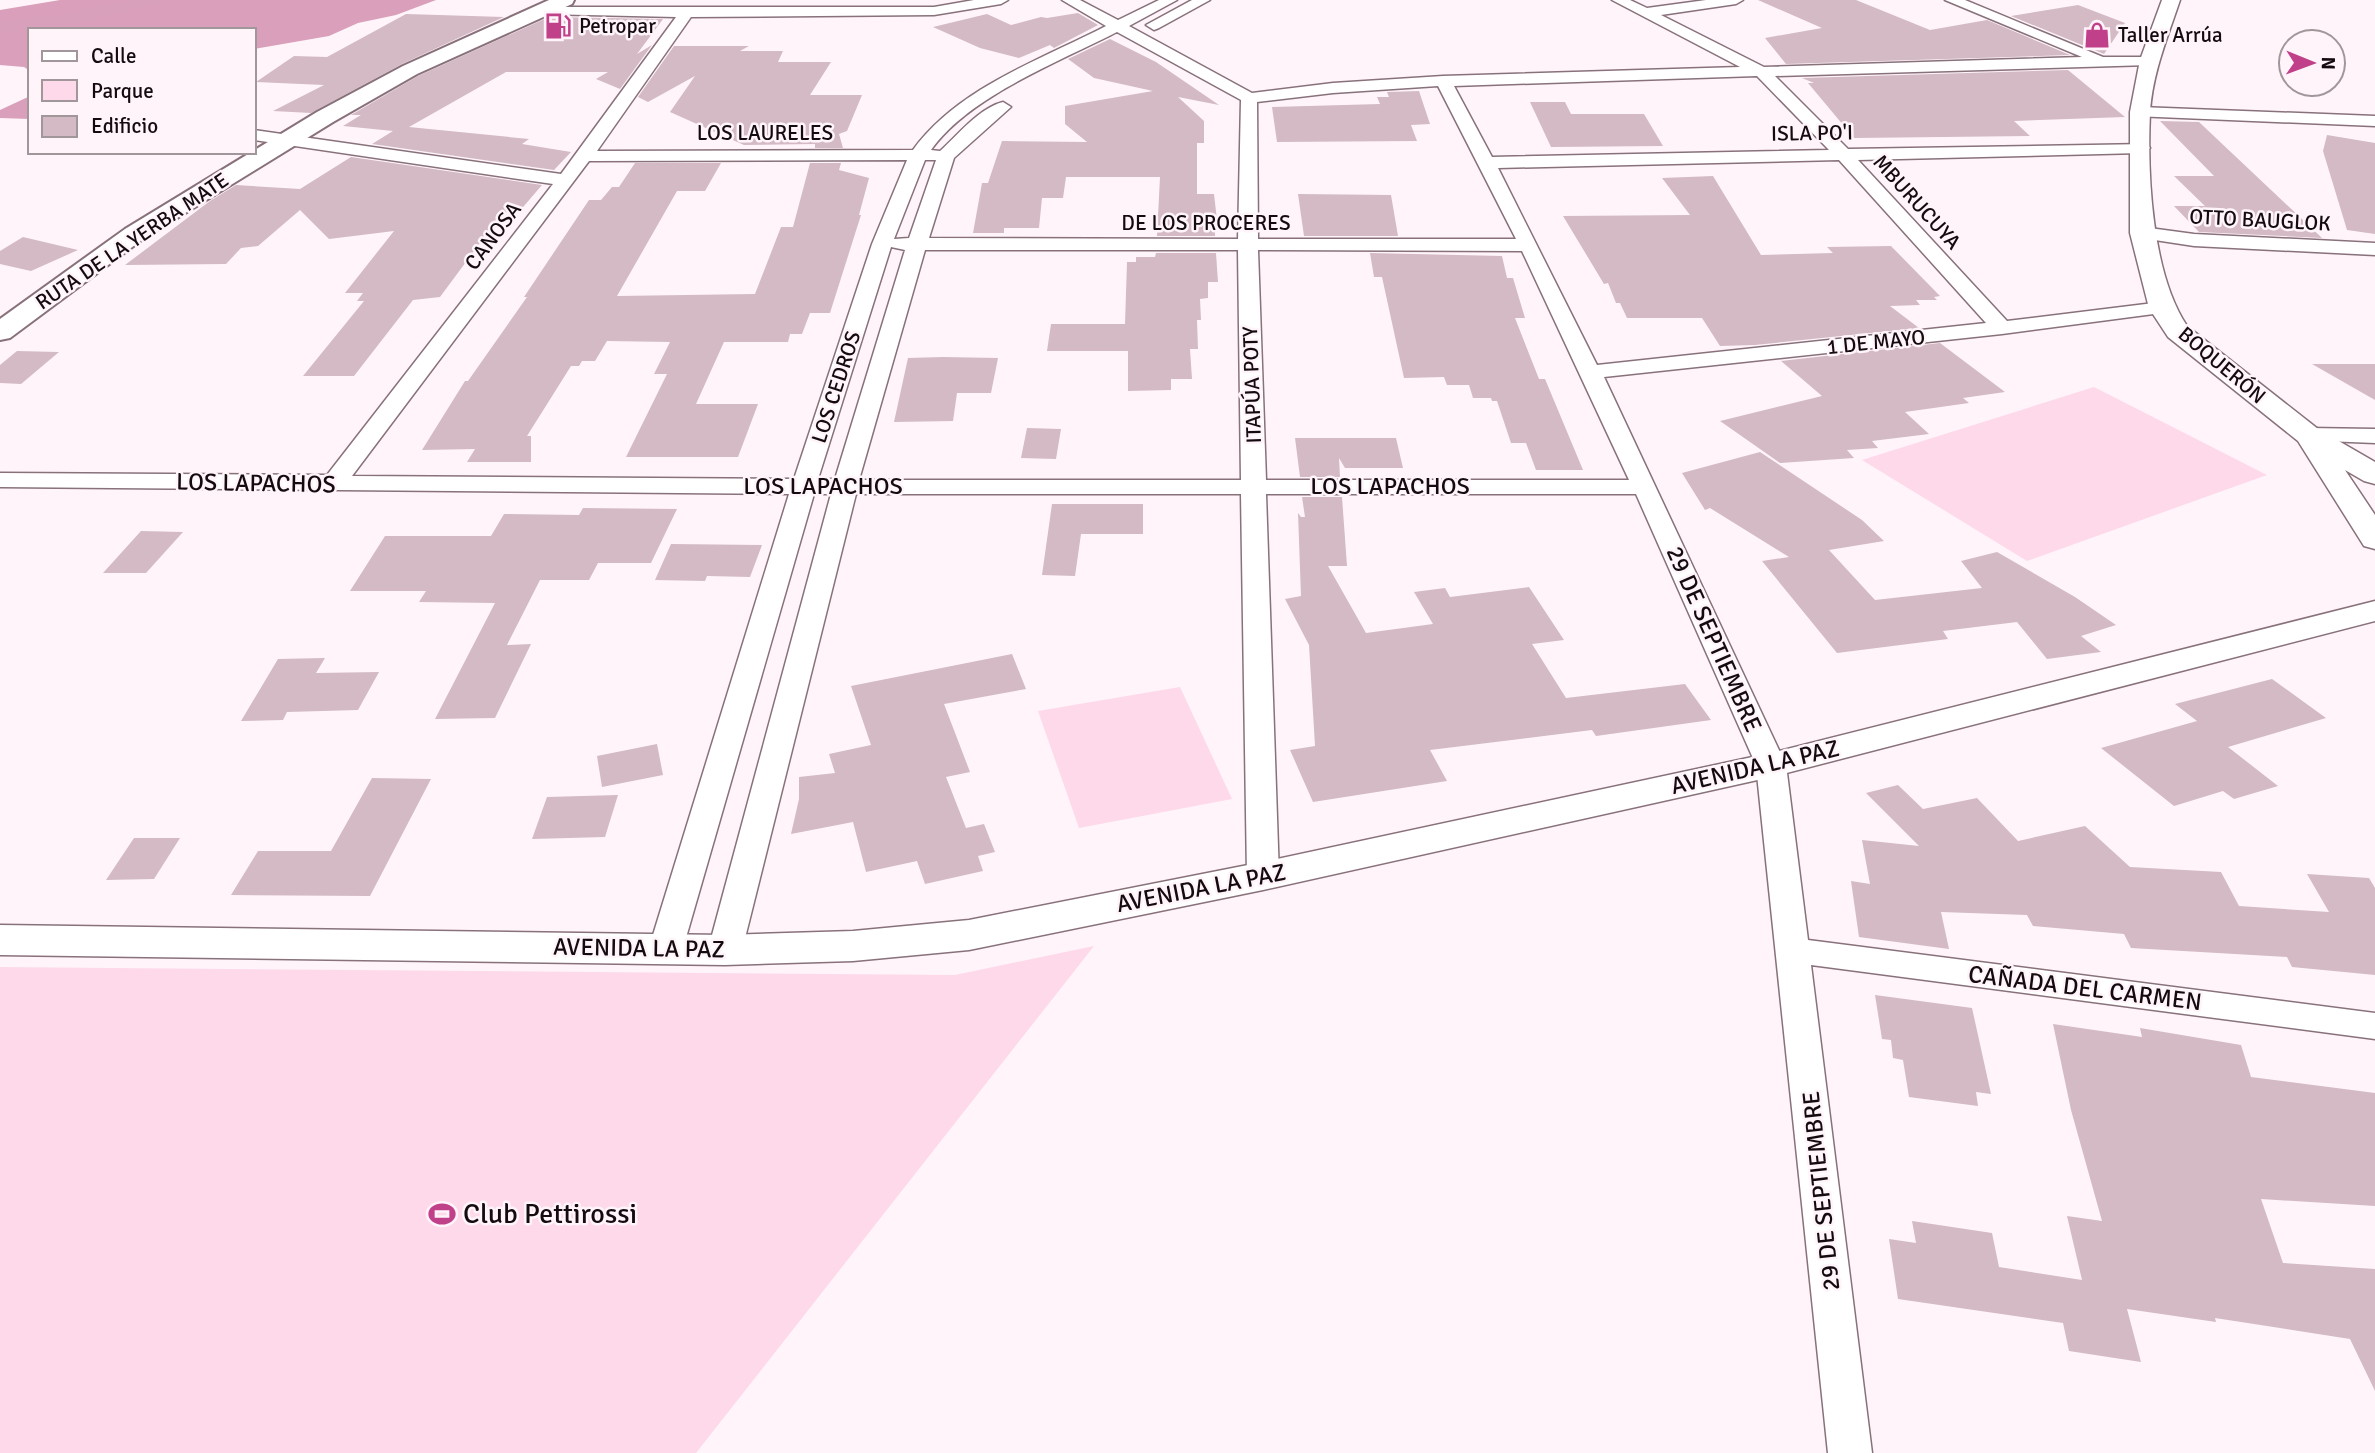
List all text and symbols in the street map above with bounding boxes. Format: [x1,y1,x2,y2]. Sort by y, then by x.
fuel station icon: Petropar [543,11,573,41]
place label: Petropar [579,13,656,39]
shop icon: Taller Arrúa [2082,20,2112,50]
place label: Taller Arrúa [2118,22,2223,48]
legend [28,28,256,154]
north arrow [2277,28,2347,98]
text: Calle [91,43,137,69]
text: N [2316,56,2340,70]
text: Parque [91,78,154,104]
text: Edificio [91,113,158,139]
street label: ISLA PO'I [1771,119,1853,147]
street label: LOS LAURELES [697,120,833,146]
street label: MBURUCUYA [1868,149,1967,255]
street label: RUTA DE LA YERBA MATE [31,167,233,315]
street label: CANOSA [459,197,527,275]
street label: OTTO BAUGLOK [2189,203,2332,237]
street label: DE LOS PROCERES [1121,210,1291,236]
street label: BOQUERÓN [2173,321,2271,409]
street label: 1 DE MAYO [1826,324,1926,360]
street label: ITAPÚA POTY [1237,326,1267,444]
street label: LOS CEDROS [806,328,866,446]
street label: LOS LAPACHOS [176,467,336,499]
street label: LOS LAPACHOS [743,471,903,501]
street label: LOS LAPACHOS [1310,471,1470,501]
street label: 29 DE SEPTIEMBRE [1660,541,1768,737]
street label: AVENIDA LA PAZ [1668,733,1842,801]
street label: AVENIDA LA PAZ [1114,857,1288,919]
street label: AVENIDA LA PAZ [553,932,725,964]
street label: CAÑADA DEL CARMEN [1967,959,2203,1017]
street label: 29 DE SEPTIEMBRE [1796,1090,1846,1292]
place label: Club Pettirossi [463,1197,637,1231]
sports icon: Club Pettirossi [427,1199,457,1229]

